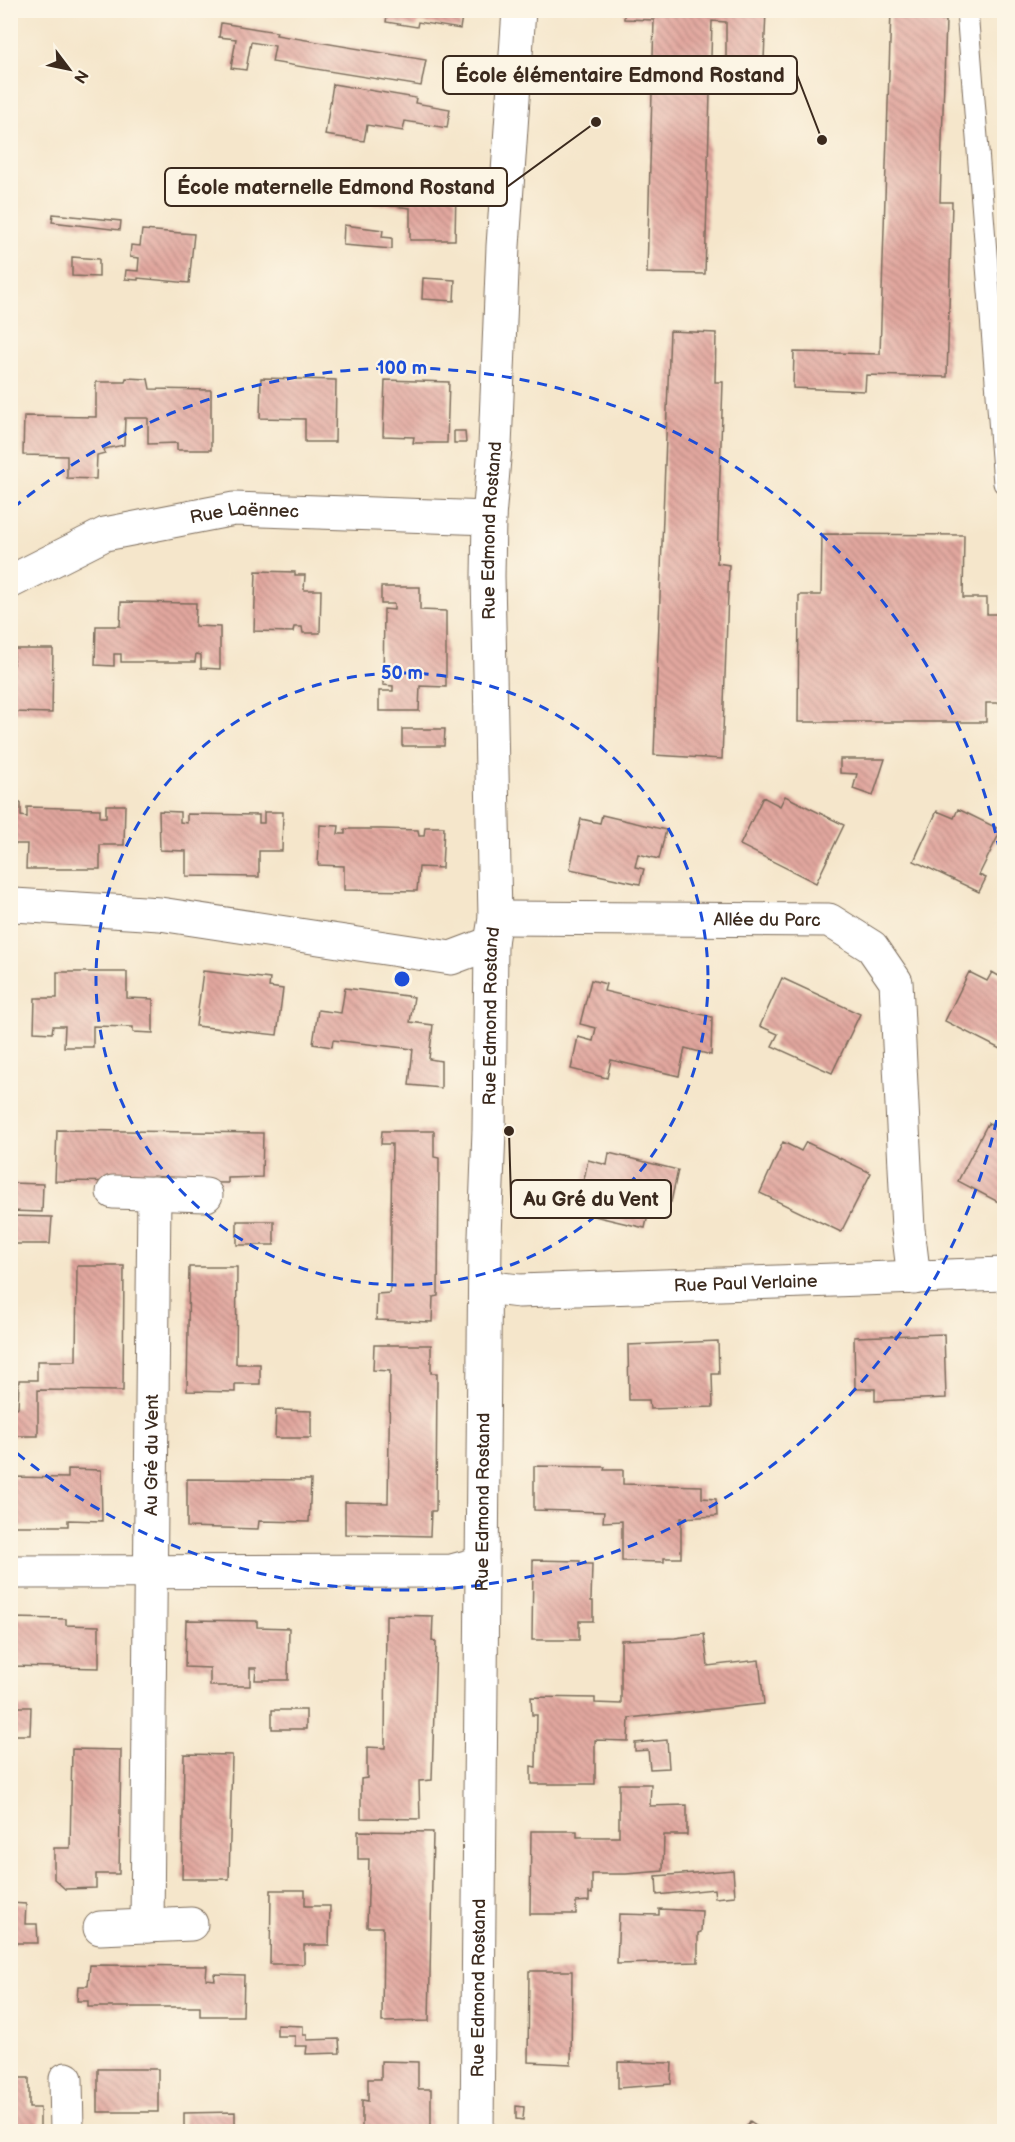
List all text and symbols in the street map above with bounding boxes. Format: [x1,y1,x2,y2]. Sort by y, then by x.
north arrow [39,39,99,99]
callout: École élémentaire Edmond Rostand [443,56,797,94]
text: École élémentaire Edmond Rostand [455,62,785,88]
text: N [69,66,92,86]
callout: École maternelle Edmond Rostand [165,168,507,206]
text: École maternelle Edmond Rostand [177,174,495,200]
text: 100 m [377,358,427,379]
street label: Rue Edmond Rostand [477,441,506,620]
street label: Rue Laënnec [188,498,299,528]
text: 50 m [381,663,423,684]
street label: Allée du Parc [713,909,821,930]
street label: Rue Edmond Rostand [479,925,504,1106]
centre of rings [392,969,412,989]
callout: Au Gré du Vent [511,1180,671,1218]
text: Au Gré du Vent [522,1188,659,1212]
street label: Rue Paul Verlaine [673,1270,818,1296]
street label: Au Gré du Vent [140,1394,163,1516]
street label: Rue Edmond Rostand [471,1413,494,1591]
street label: Rue Edmond Rostand [467,1899,490,2077]

